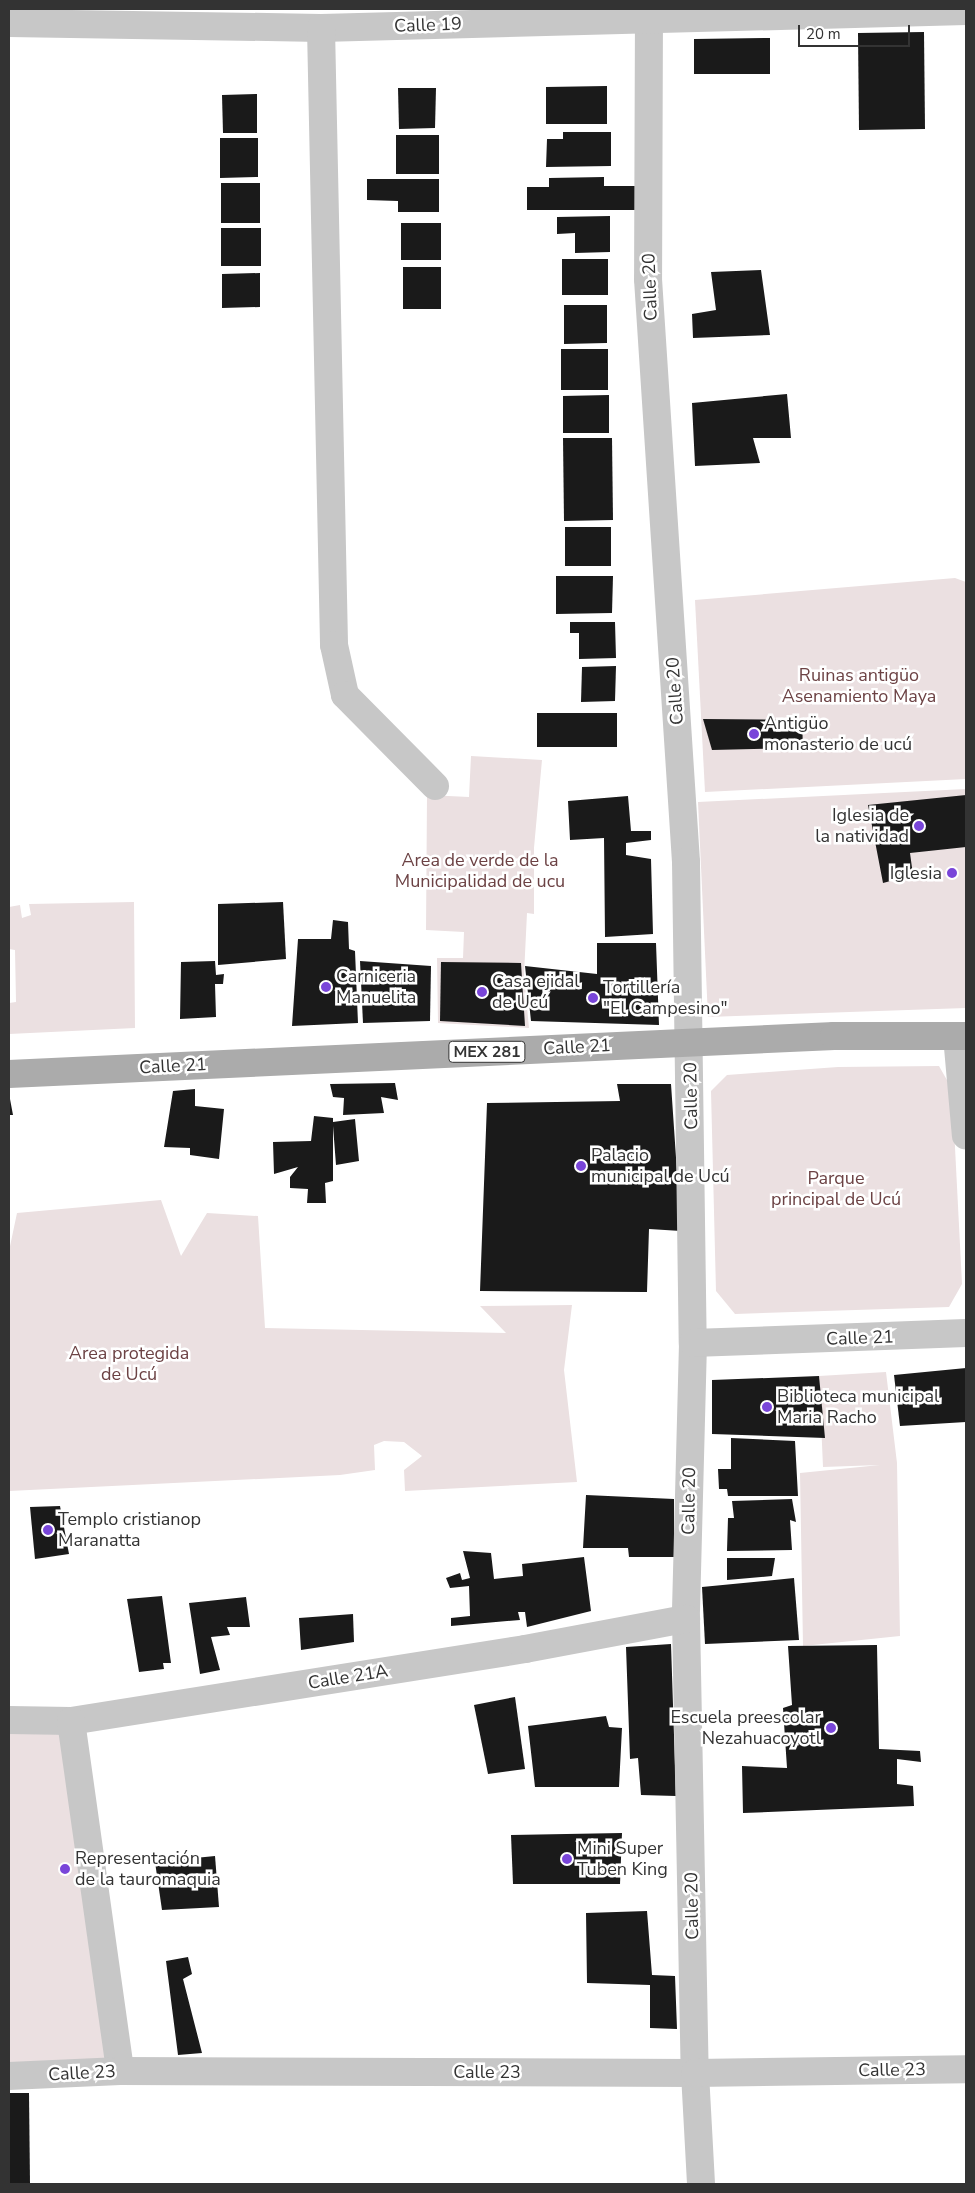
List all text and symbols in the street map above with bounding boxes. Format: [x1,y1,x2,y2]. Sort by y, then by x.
street label: Calle 19 [394,13,462,37]
scale bar [800,15,912,47]
text: 20 m [806,24,841,44]
street label: Calle 20 [638,253,662,321]
street label: Calle 20 [662,656,688,726]
park label: Ruinas antigüo Asenamiento Maya [782,665,936,708]
place label: Antigüo monasterio de ucú [764,713,912,756]
marker: Antigüo monasterio de ucú [748,728,760,740]
place label: Iglesia de la natividad [815,805,909,848]
marker: Iglesia de la natividad [913,820,925,832]
park label: Area de verde de la Municipalidad de ucu [395,850,565,892]
place label: Iglesia [890,862,942,884]
marker: Iglesia [946,867,958,879]
place label: Carniceria Manuelita [336,966,416,1009]
place label: Casa ejidal de Ucú [492,971,580,1014]
place label: Tortillería "El Campesino" [603,977,727,1020]
marker: Carniceria Manuelita [320,981,332,993]
marker: Casa ejidal de Ucú [476,986,488,998]
marker: Tortillería "El Campesino" [587,992,599,1004]
street label: Calle 21 [543,1034,611,1060]
road number: MEX 281 [448,1038,526,1066]
street label: Calle 21 [139,1053,207,1079]
street label: Calle 20 [680,1062,702,1130]
place label: Palacio municipal de Ucú [591,1145,730,1188]
marker: Palacio municipal de Ucú [575,1160,587,1172]
park label: Parque principal de Ucú [771,1168,901,1210]
street label: Calle 21 [826,1326,894,1350]
park label: Area protegida de Ucú [69,1343,189,1386]
place label: Biblioteca municipal Maria Racho [777,1386,939,1428]
marker: Biblioteca municipal Maria Racho [761,1401,773,1413]
street label: Calle 20 [678,1467,700,1535]
place label: Templo cristianop Maranatta [58,1509,201,1552]
marker: Templo cristianop Maranatta [42,1524,54,1536]
street label: Calle 21A [306,1660,390,1694]
place label: Escuela preescolar Nezahuacoyotl [670,1707,821,1750]
marker: Escuela preescolar Nezahuacoyotl [825,1722,837,1734]
place label: Mini Super Tuben King [577,1838,668,1880]
place label: Representación de la tauromaquia [75,1848,221,1890]
marker: Mini Super Tuben King [561,1853,573,1865]
marker: Representación de la tauromaquia [59,1863,71,1875]
street label: Calle 20 [681,1872,703,1940]
street label: Calle 23 [858,2059,926,2081]
street label: Calle 23 [48,2060,116,2086]
street label: Calle 23 [453,2061,521,2083]

